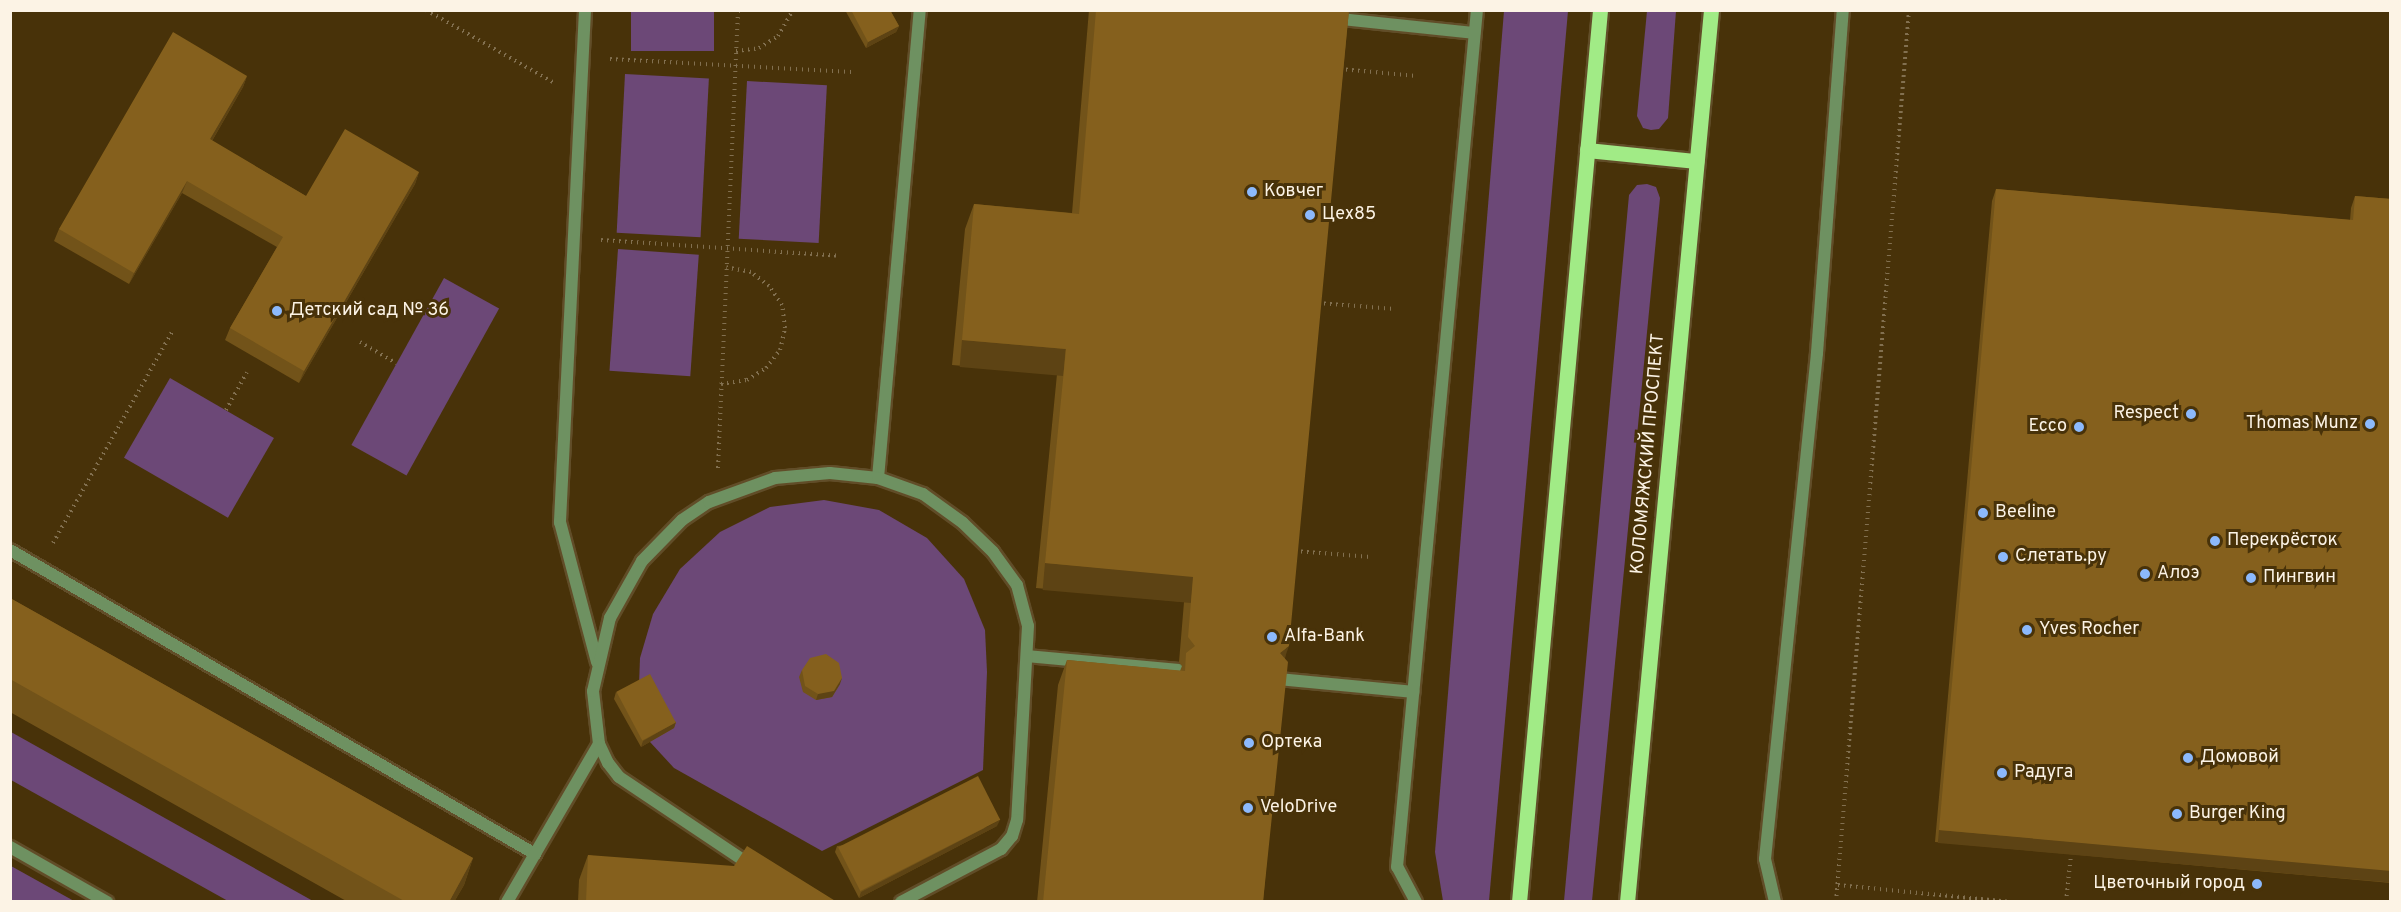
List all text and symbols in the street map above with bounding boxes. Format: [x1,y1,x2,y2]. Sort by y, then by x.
place label: Ковчег [1264,181,1323,203]
marker: Ковчег [1245,185,1259,199]
place label: Цех85 [1322,204,1376,226]
marker: Цех85 [1303,208,1317,222]
place label: Детский сад № 36 [289,300,449,322]
marker: Детский сад № 36 [270,304,284,318]
street label: КОЛОМЯЖСКИЙ ПРОСПЕКТ [1628,333,1670,575]
place label: Respect [2113,403,2179,425]
marker: Respect [2184,407,2198,421]
place label: Thomas Munz [2246,413,2358,435]
place label: Ecco [2029,416,2067,438]
marker: Thomas Munz [2363,417,2377,431]
marker: Ecco [2072,420,2086,434]
place label: Beeline [1995,502,2056,524]
marker: Beeline [1976,506,1990,520]
place label: Перекрёсток [2227,530,2338,552]
marker: Перекрёсток [2208,534,2222,548]
place label: Слетать.ру [2015,546,2107,568]
marker: Слетать.ру [1996,550,2010,564]
place label: Алоэ [2157,563,2199,585]
marker: Алоэ [2138,567,2152,581]
place label: Пингвин [2263,567,2336,589]
marker: Пингвин [2244,571,2258,585]
place label: Yves Rocher [2039,619,2139,641]
marker: Yves Rocher [2020,623,2034,637]
place label: Alfa-Bank [1284,626,1365,648]
marker: Alfa-Bank [1265,630,1279,644]
place label: Ортека [1261,732,1322,754]
marker: Ортека [1242,736,1256,750]
place label: Домовой [2200,747,2279,769]
marker: Домовой [2181,751,2195,765]
place label: Радуга [2014,762,2073,784]
marker: Радуга [1995,766,2009,780]
place label: VeloDrive [1260,797,1337,819]
marker: VeloDrive [1241,801,1255,815]
place label: Burger King [2189,803,2286,825]
marker: Burger King [2170,807,2184,821]
place label: Цветочный город [2093,873,2245,895]
marker: Цветочный город [2250,877,2264,891]

